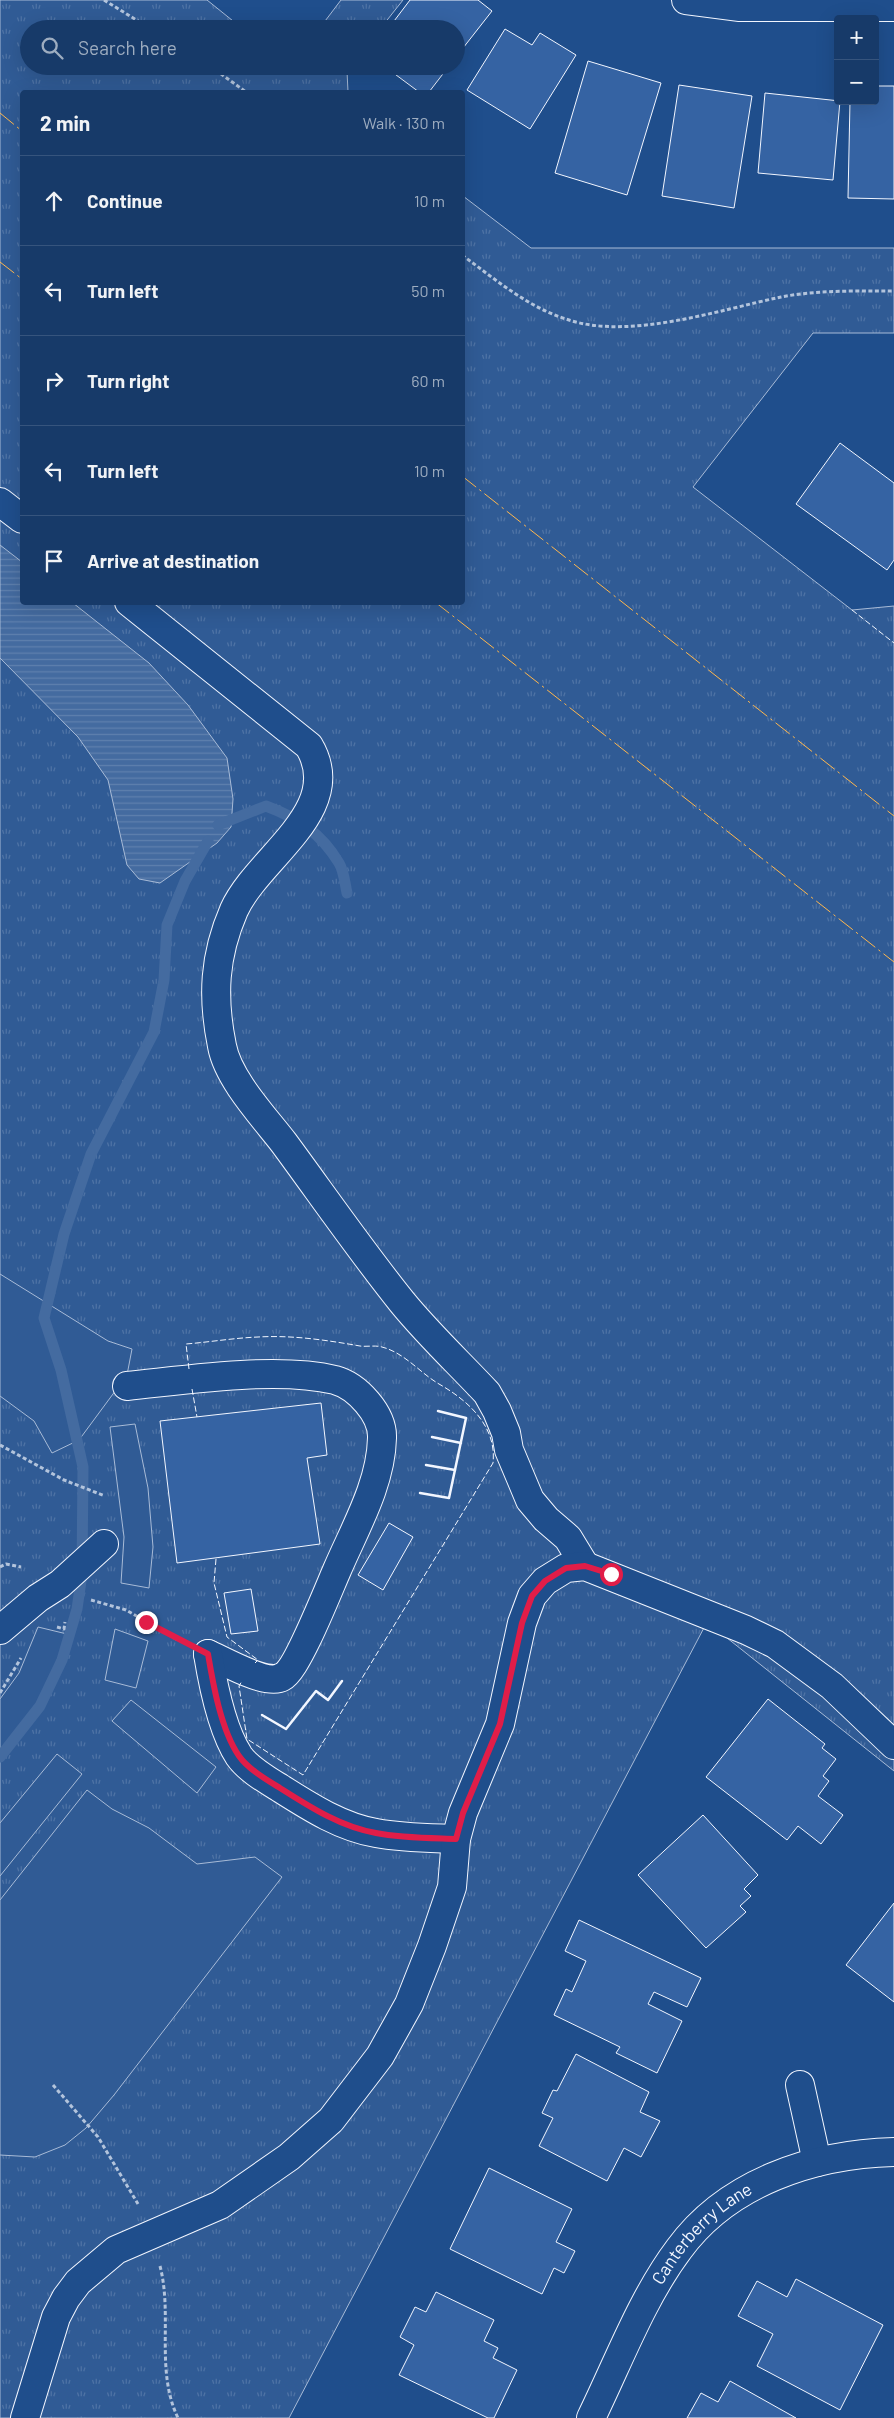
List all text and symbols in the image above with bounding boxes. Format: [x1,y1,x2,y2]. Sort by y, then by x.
map controls [834,15,879,105]
button: + [834,15,879,60]
search box [20,20,465,75]
icon: search [38,34,66,62]
text: Search here [78,36,177,59]
button: − [834,60,879,105]
text: 2 min [40,110,90,135]
text: Walk · 130 m [363,113,445,132]
icon: ahead [40,187,68,215]
text: Continue [87,189,163,212]
text: 10 m [414,191,445,210]
icon: left [40,277,68,305]
text: Turn left [87,279,158,302]
text: 50 m [411,281,445,300]
icon: right [40,367,68,395]
text: Turn right [87,369,169,392]
text: 60 m [411,371,445,390]
icon: left [40,457,68,485]
text: Turn left [87,459,158,482]
text: 10 m [414,461,445,480]
icon: arrive [40,547,68,575]
text: Arrive at destination [87,549,259,572]
route start [600,1563,623,1586]
route end [135,1611,158,1634]
street label: Canterberry Lane [646,2177,755,2288]

